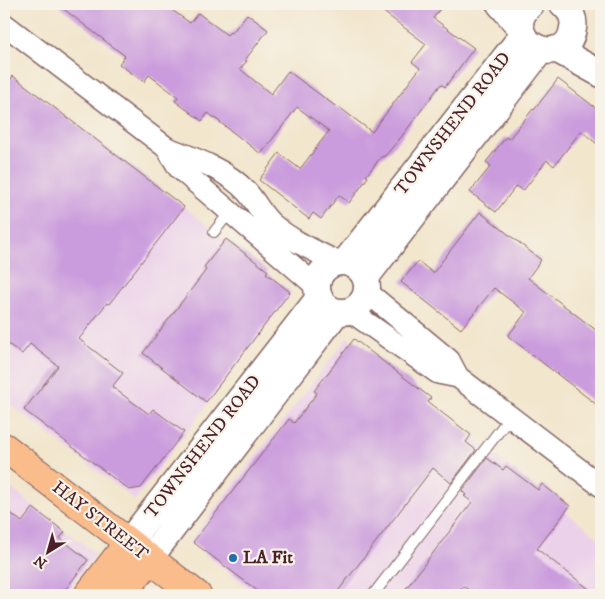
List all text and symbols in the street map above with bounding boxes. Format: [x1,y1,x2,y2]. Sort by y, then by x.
street label: TOWNSHEND ROAD [390,48,516,200]
street label: TOWNSHEND ROAD [140,371,266,523]
street label: HAY STREET [48,477,153,565]
north arrow [22,526,72,576]
place label: LA Fit [243,547,293,569]
text: N [30,551,51,572]
marker: LA Fit [227,552,239,564]

